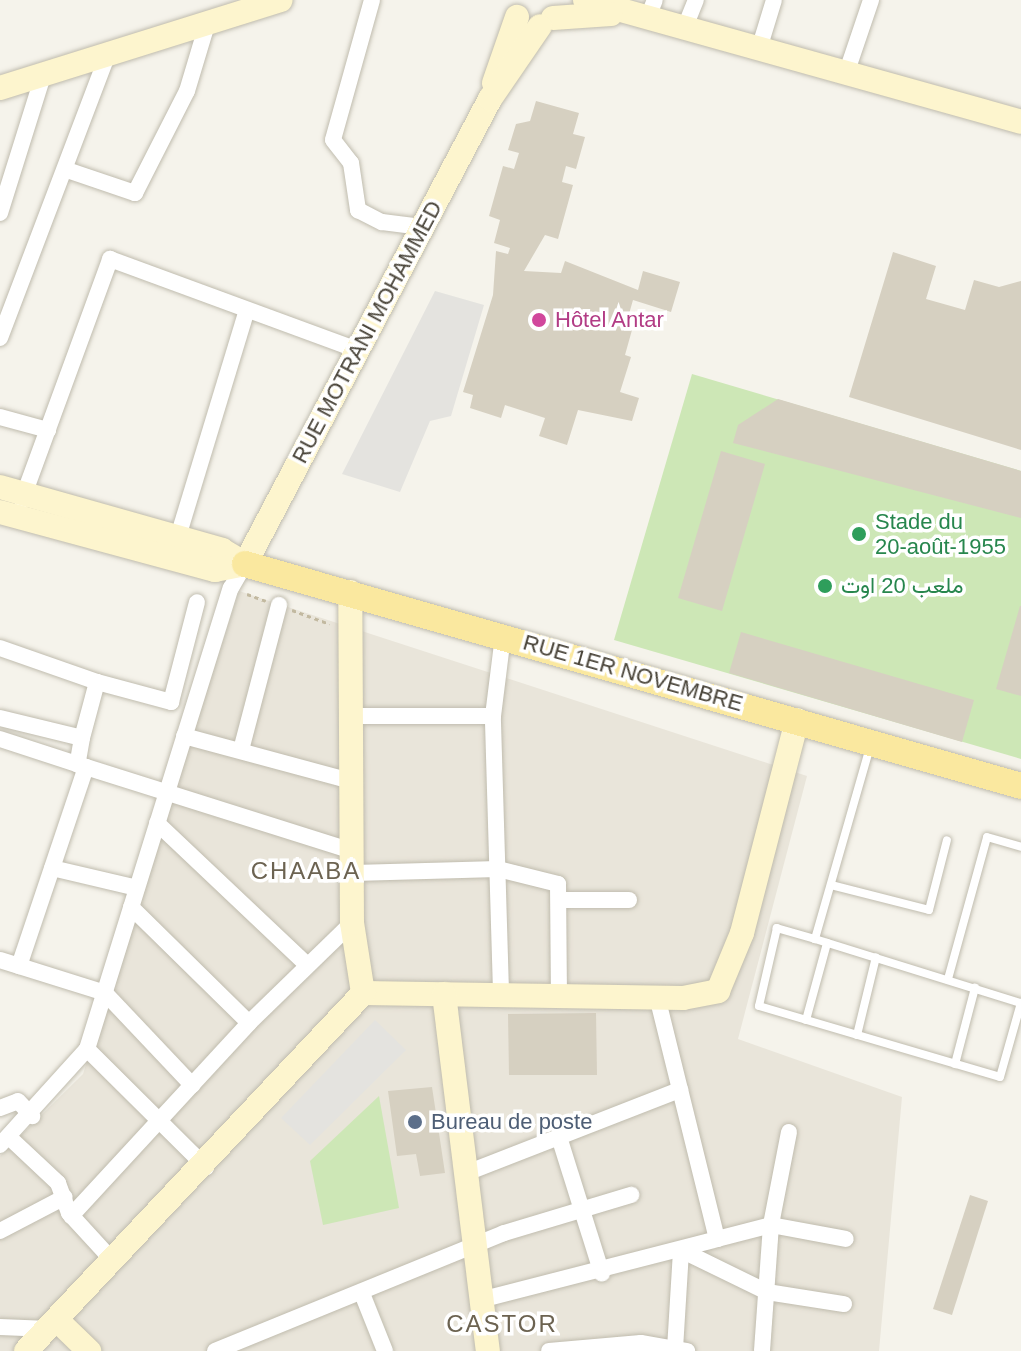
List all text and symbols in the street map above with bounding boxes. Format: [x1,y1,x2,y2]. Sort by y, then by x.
street label: RUE MOTRANI MOHAMMED [286,196,448,468]
place label: Hôtel Antar [555,307,665,333]
marker: Hôtel Antar [530,311,548,329]
place label: Stade du 20-août-1955 [875,508,1006,560]
marker: Stade du 20-août-1955 [850,525,868,543]
place label: ملعب 20 اوت [841,573,964,599]
marker: ملعب 20 اوت [816,577,834,595]
street label: RUE 1ER NOVEMBRE [520,629,746,717]
district label: CHAABA [251,857,361,885]
place label: Bureau de poste [431,1109,592,1135]
marker: Bureau de poste [406,1113,424,1131]
district label: CASTOR [446,1310,558,1338]

